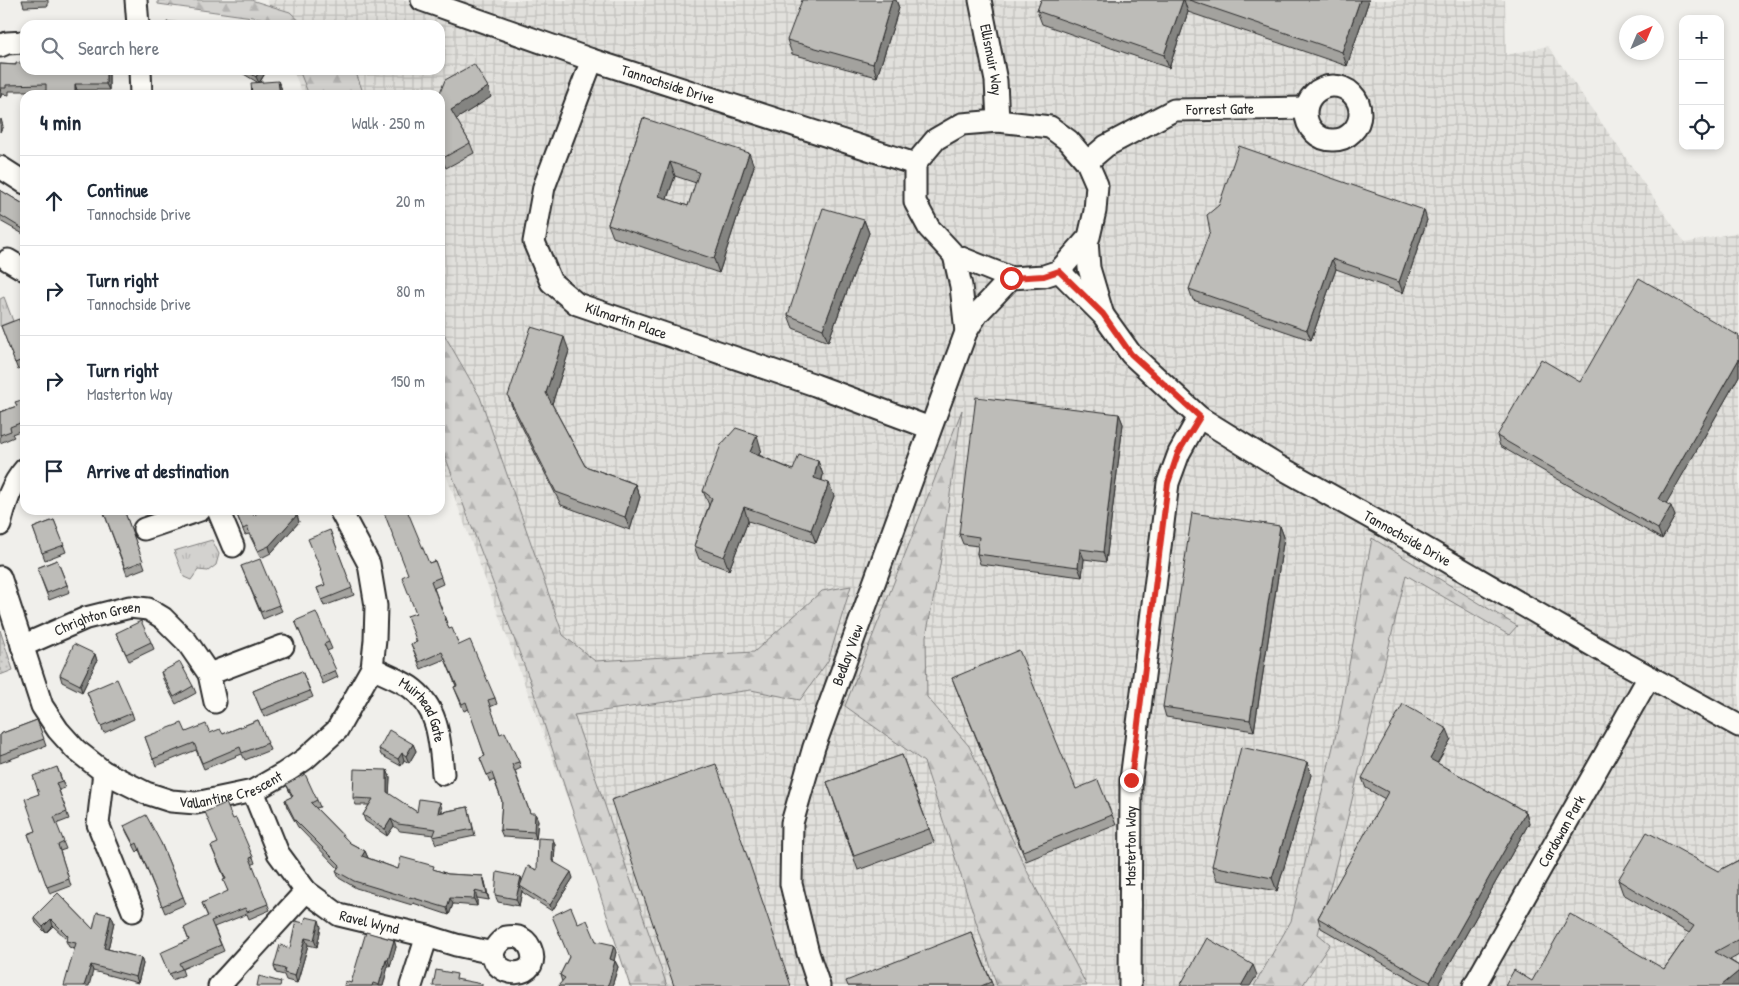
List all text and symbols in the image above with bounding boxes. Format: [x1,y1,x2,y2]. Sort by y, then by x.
north arrow [1619,15,1664,60]
map controls [1679,15,1724,150]
button: + [1679,15,1724,60]
search box [20,20,445,75]
street label: Ellismuir Way [975,22,1008,96]
icon: search [38,34,66,62]
text: Search here [78,35,159,61]
street label: Tannochside Drive [618,59,718,109]
button: − [1679,60,1724,105]
street label: Forrest Gate [1185,98,1254,120]
button: locate [1679,105,1724,150]
text: 4 min [40,108,81,137]
text: Walk · 250 m [351,112,425,134]
text: Continue [87,177,148,203]
icon: ahead [40,187,68,215]
text: 20 m [396,190,425,212]
text: Tannochside Drive [87,203,191,225]
text: Turn right [87,267,158,293]
route start [1000,267,1023,290]
icon: right [40,277,68,305]
text: 80 m [396,280,425,302]
text: Tannochside Drive [87,293,191,315]
street label: Kilmartin Place [583,297,670,344]
text: Turn right [87,357,158,383]
icon: right [40,367,68,395]
text: 150 m [391,370,425,392]
text: Masterton Way [87,383,173,405]
icon: arrive [40,457,68,485]
text: Arrive at destination [87,458,229,484]
street label: Tannochside Drive [1360,505,1455,571]
street label: Chrighton Green [51,596,142,641]
street label: Bedlay View [826,621,868,688]
street label: Muirhead Gate [395,672,450,744]
street label: Vallantine Crescent [178,765,287,813]
route end [1120,769,1143,792]
street label: Cardowan Park [1532,791,1590,871]
street label: Masterton Way [1119,806,1141,886]
street label: Ravel Wynd [338,905,401,939]

